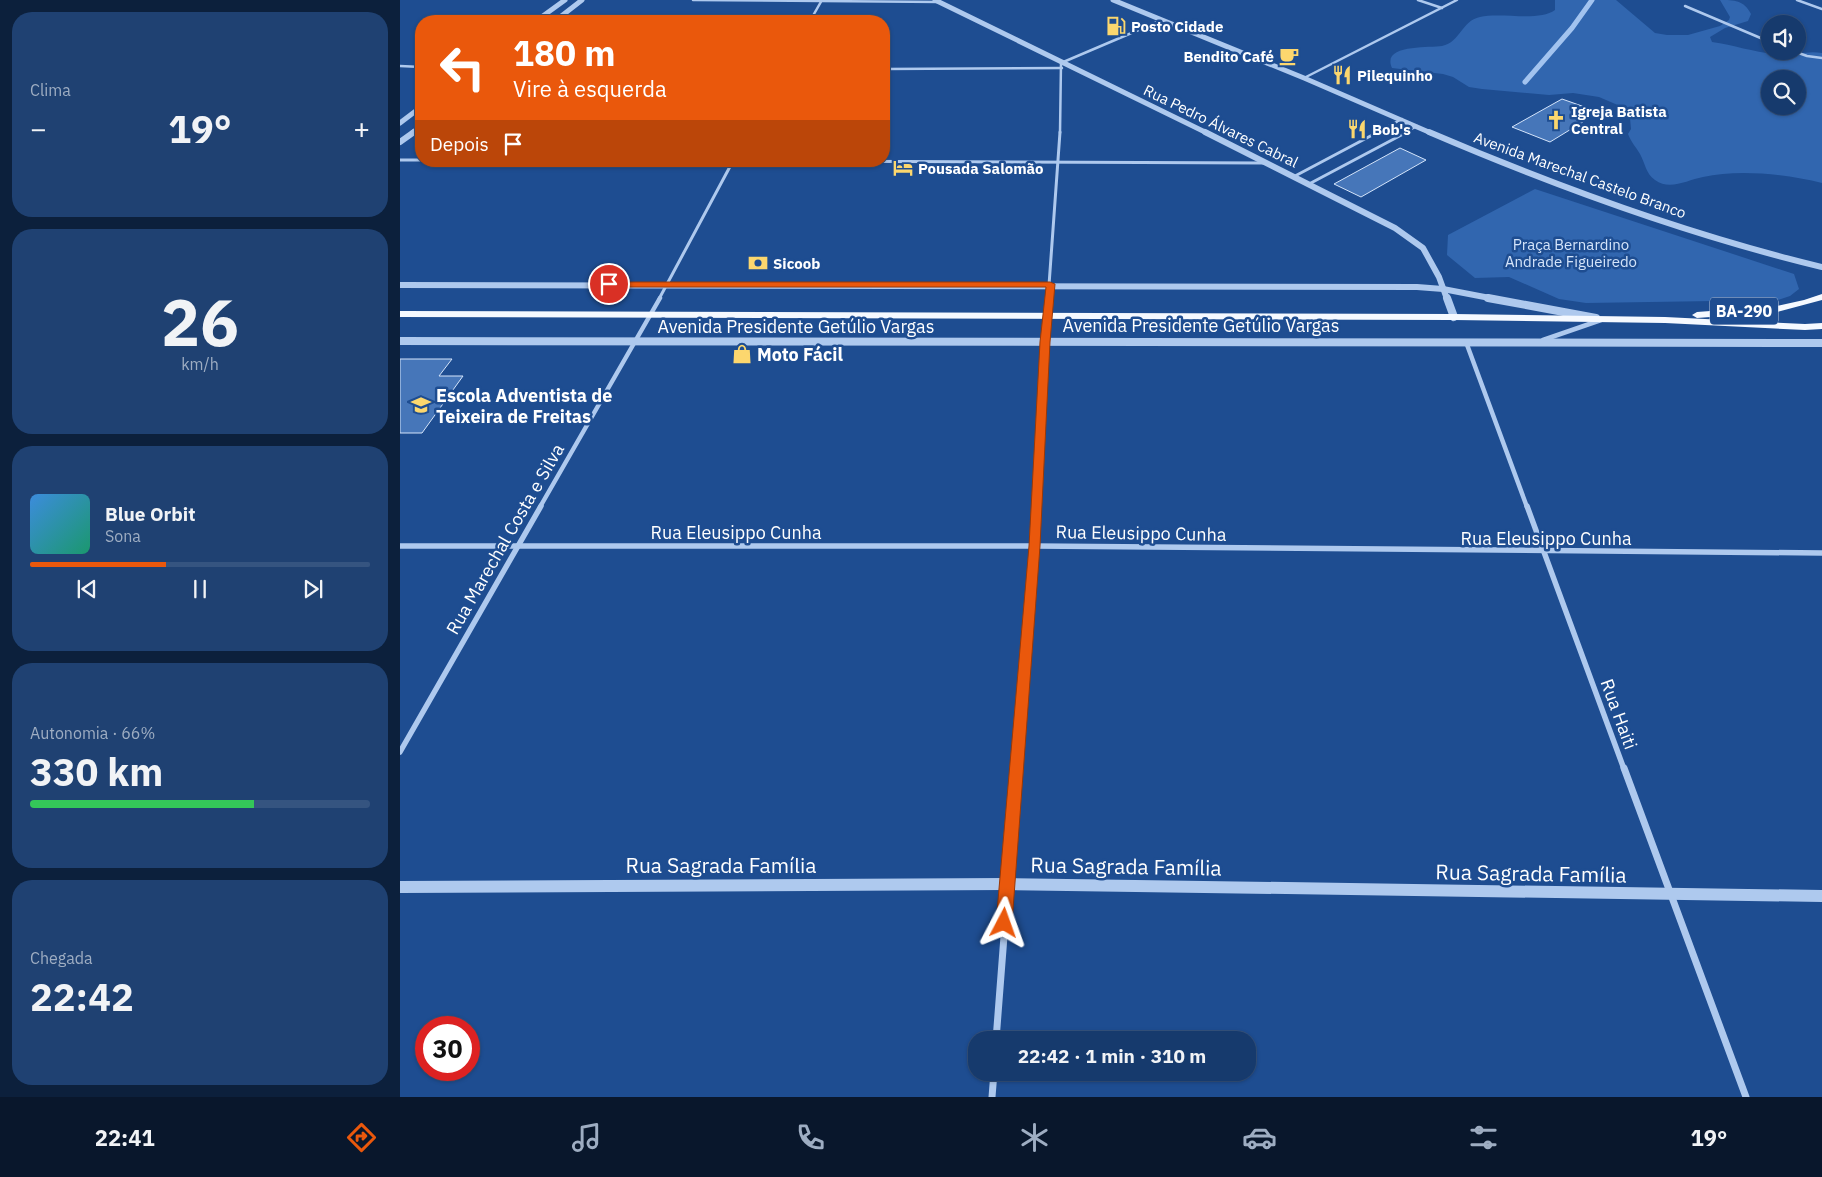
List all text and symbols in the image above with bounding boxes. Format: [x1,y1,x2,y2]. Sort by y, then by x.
fuel station icon: Posto Cidade [1105,15,1127,37]
map controls [1761,15,1806,115]
button: sound [1761,15,1806,60]
place label: Posto Cidade [1131,17,1223,36]
text: 180 m [513,30,616,76]
icon: left [430,35,495,100]
cafe icon: Bendito Café [1278,45,1300,67]
place label: Bendito Café [1183,47,1274,66]
restaurant icon: Pilequinho [1331,64,1353,86]
place label: Pilequinho [1357,66,1433,85]
button: search [1761,70,1806,115]
text: Vire à esquerda [513,74,667,103]
text: Clima [30,80,71,100]
street label: Rua Pedro Álvares Cabral [1141,80,1301,172]
place label: Igreja Batista Central [1571,102,1667,138]
text: 19° [168,104,232,153]
church icon: Igreja Batista Central [1545,109,1567,131]
text: − [30,110,47,147]
text: + [353,110,370,147]
restaurant icon: Bob's [1346,118,1368,140]
place label: Bob's [1372,120,1411,139]
street label: Avenida Marechal Castelo Branco [1471,128,1689,222]
icon: arrive [499,130,527,158]
text: Depois [430,132,489,156]
hotel icon: Pousada Salomão [892,157,914,179]
place label: Pousada Salomão [918,159,1044,178]
park label: Praça Bernardino Andrade Figueiredo [1505,235,1637,271]
bank icon: Sicoob [747,252,769,274]
place label: Sicoob [773,254,820,273]
pin [588,263,630,305]
icon: arrive [595,270,623,298]
text: 26 [161,279,239,364]
road number: BA-290 [1710,298,1778,324]
street label: Avenida Presidente Getúlio Vargas [1063,314,1339,337]
street label: Avenida Presidente Getúlio Vargas [658,315,934,338]
shop icon: Moto Fácil [731,343,753,365]
place label: Moto Fácil [757,343,844,366]
text: km/h [181,354,219,374]
place label: Escola Adventista de Teixeira de Freitas [436,384,612,428]
school or university icon: Escola Adventista de Teixeira de Freitas [410,394,432,416]
street label: Rua Marechal Costa e Silva [441,439,569,638]
text: Blue Orbit [105,502,195,526]
street label: Rua Eleusippo Cunha [1055,520,1227,546]
street label: Rua Eleusippo Cunha [650,521,822,544]
text: Sona [105,526,141,546]
street label: Rua Eleusippo Cunha [1460,527,1632,550]
icon: previous [73,575,101,603]
icon: pause [186,575,214,603]
icon: next [299,575,327,603]
street label: Rua Haiti [1596,676,1642,752]
text: Autonomia · 66% [30,723,155,743]
text: 330 km [30,747,163,796]
street label: Rua Sagrada Família [1030,850,1222,882]
street label: Rua Sagrada Família [625,851,817,879]
street label: Rua Sagrada Família [1435,857,1627,889]
position arrow [977,896,1029,948]
text: Chegada [30,948,93,968]
text: 22:42 [30,972,134,1021]
speed limit sign: 30 [415,1016,480,1081]
text: 22:42 · 1 min · 310 m [1018,1044,1206,1068]
icon: directions [344,1120,379,1155]
icon: music [569,1120,604,1155]
icon: phone [793,1120,828,1155]
icon: climate [1017,1120,1052,1155]
icon: car [1242,1120,1277,1155]
icon: filters [1466,1120,1501,1155]
text: 22:41 [95,1123,155,1152]
text: 19° [1690,1123,1727,1152]

